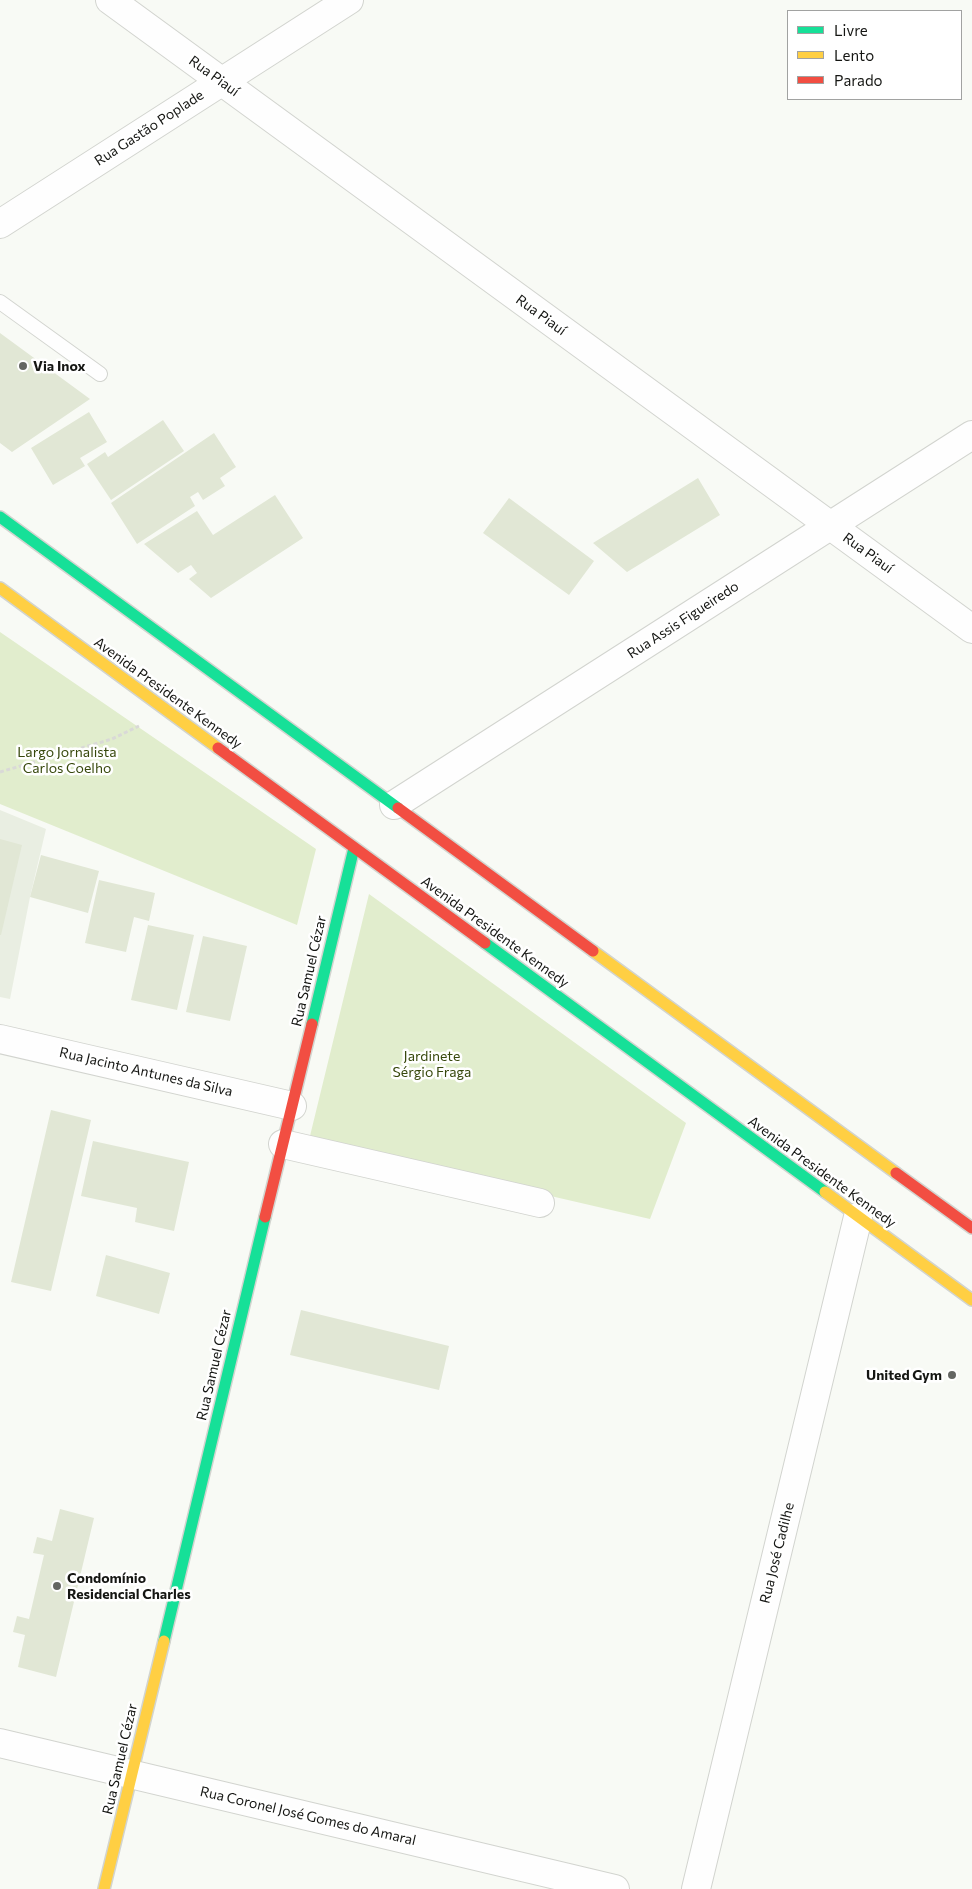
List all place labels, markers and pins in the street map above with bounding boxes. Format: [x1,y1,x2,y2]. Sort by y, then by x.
place label: Via Inox [33,358,85,374]
marker: Via Inox [17,360,29,372]
place label: United Gym [866,1367,942,1383]
marker: United Gym [946,1369,958,1381]
place label: Condomínio Residencial Charles [67,1570,191,1602]
marker: Condomínio Residencial Charles [51,1580,63,1592]

